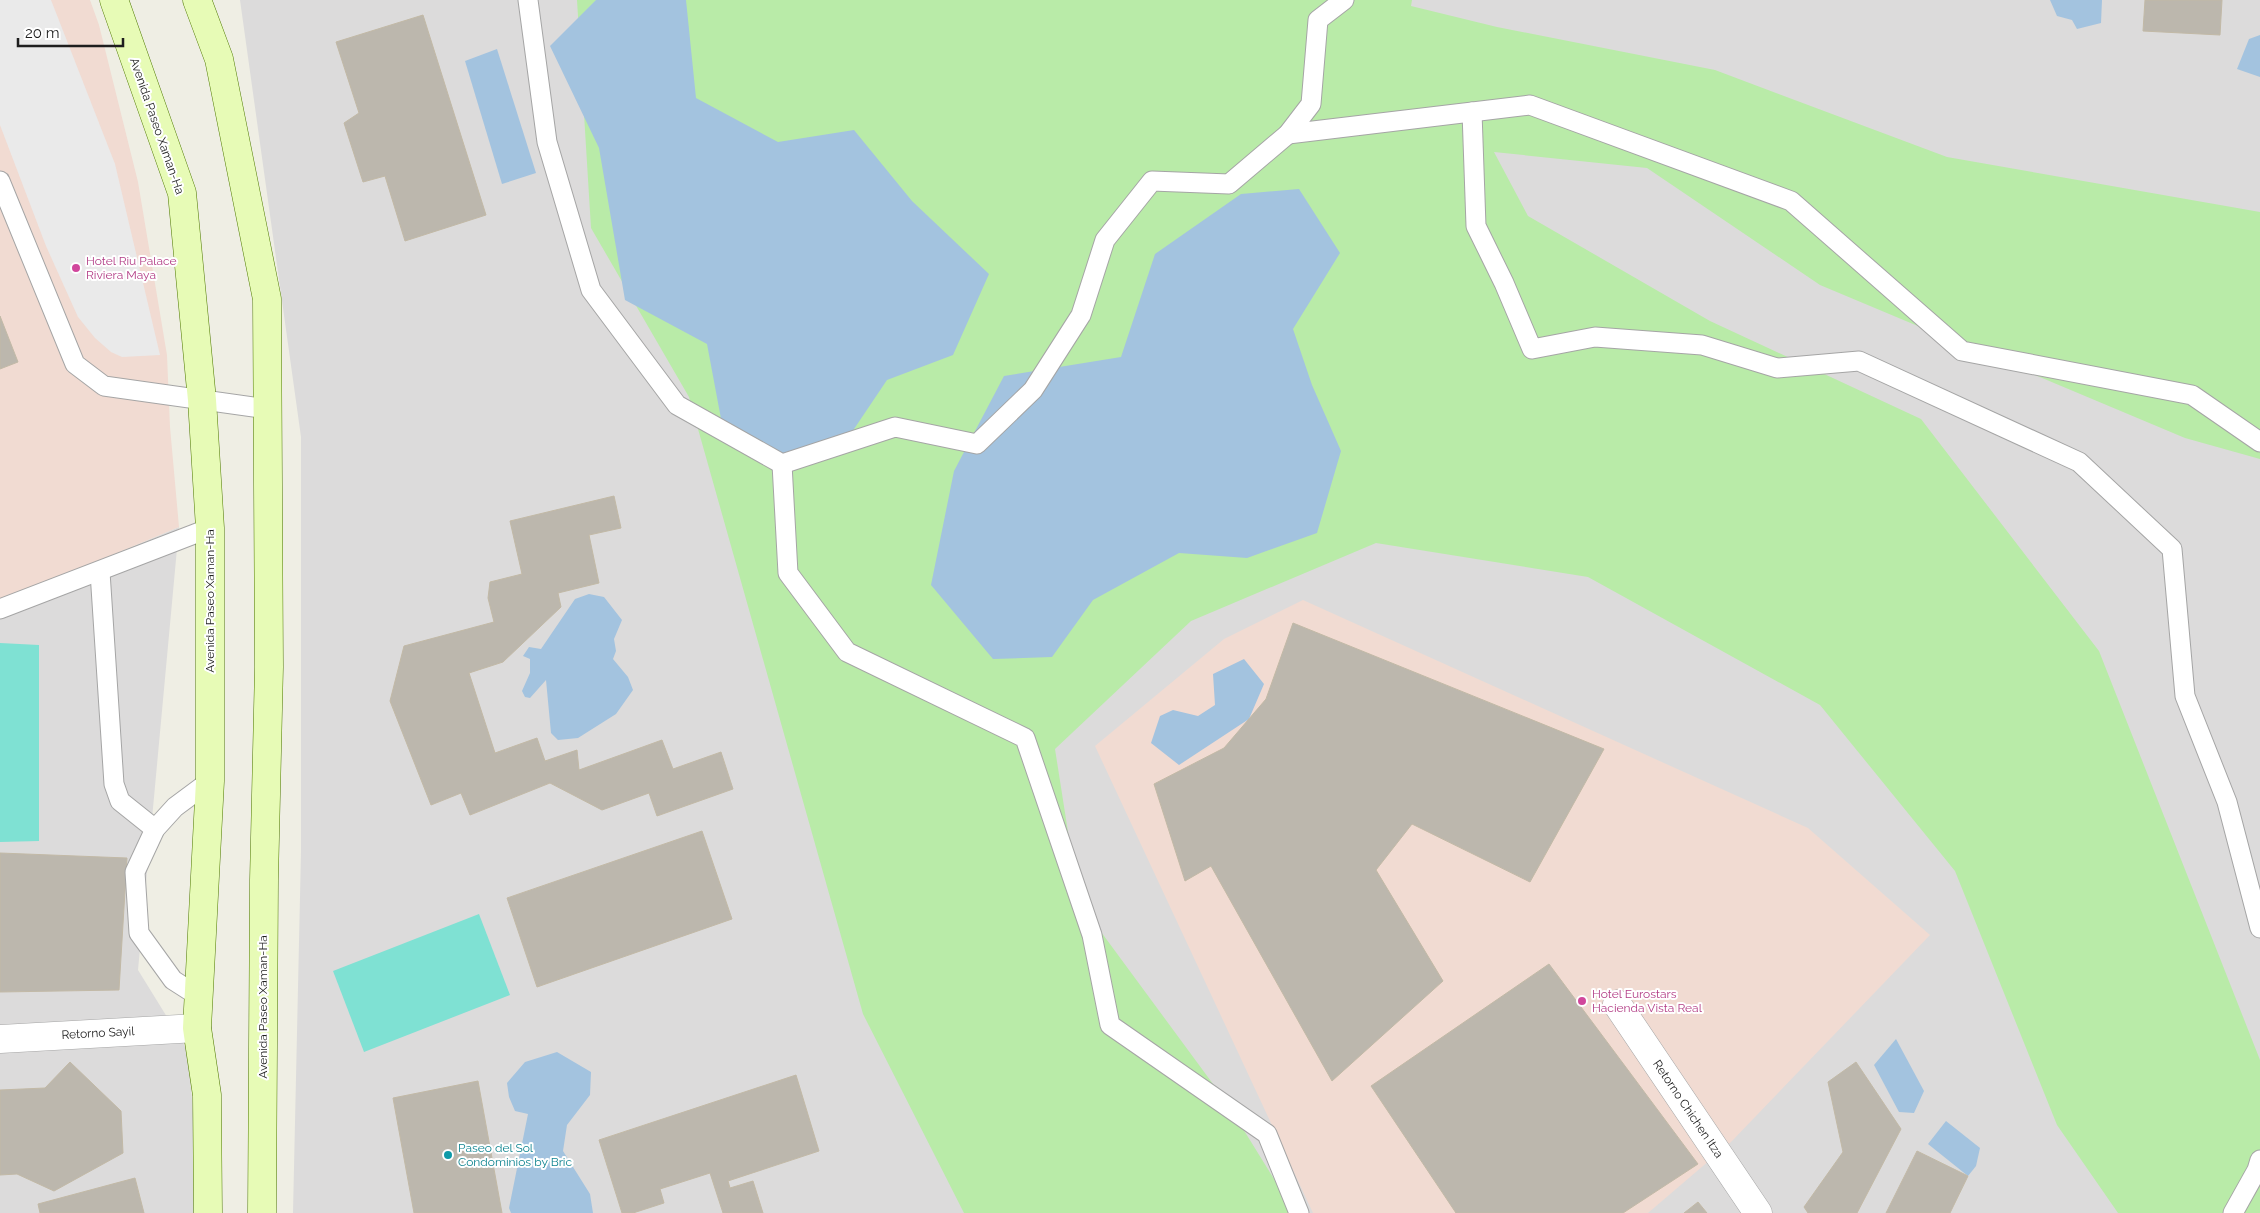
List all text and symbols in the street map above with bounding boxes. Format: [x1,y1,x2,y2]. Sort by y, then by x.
scale bar [18,15,122,47]
text: 20 m [25,24,60,42]
street label: Avenida Paseo Xaman-Ha [127,56,187,196]
place label: Hotel Riu Palace Riviera Maya [86,254,177,282]
marker: Hotel Riu Palace Riviera Maya [70,262,82,274]
street label: Avenida Paseo Xaman-Ha [203,529,217,673]
street label: Avenida Paseo Xaman-Ha [256,935,270,1079]
place label: Hotel Eurostars Hacienda Vista Real [1592,987,1703,1015]
marker: Hotel Eurostars Hacienda Vista Real [1576,995,1588,1007]
street label: Retorno Sayil [61,1024,136,1042]
street label: Retorno Chichen Itza [1650,1057,1726,1161]
place label: Paseo del Sol Condominios by Bric [458,1141,572,1169]
marker: Paseo del Sol Condominios by Bric [442,1149,454,1161]

